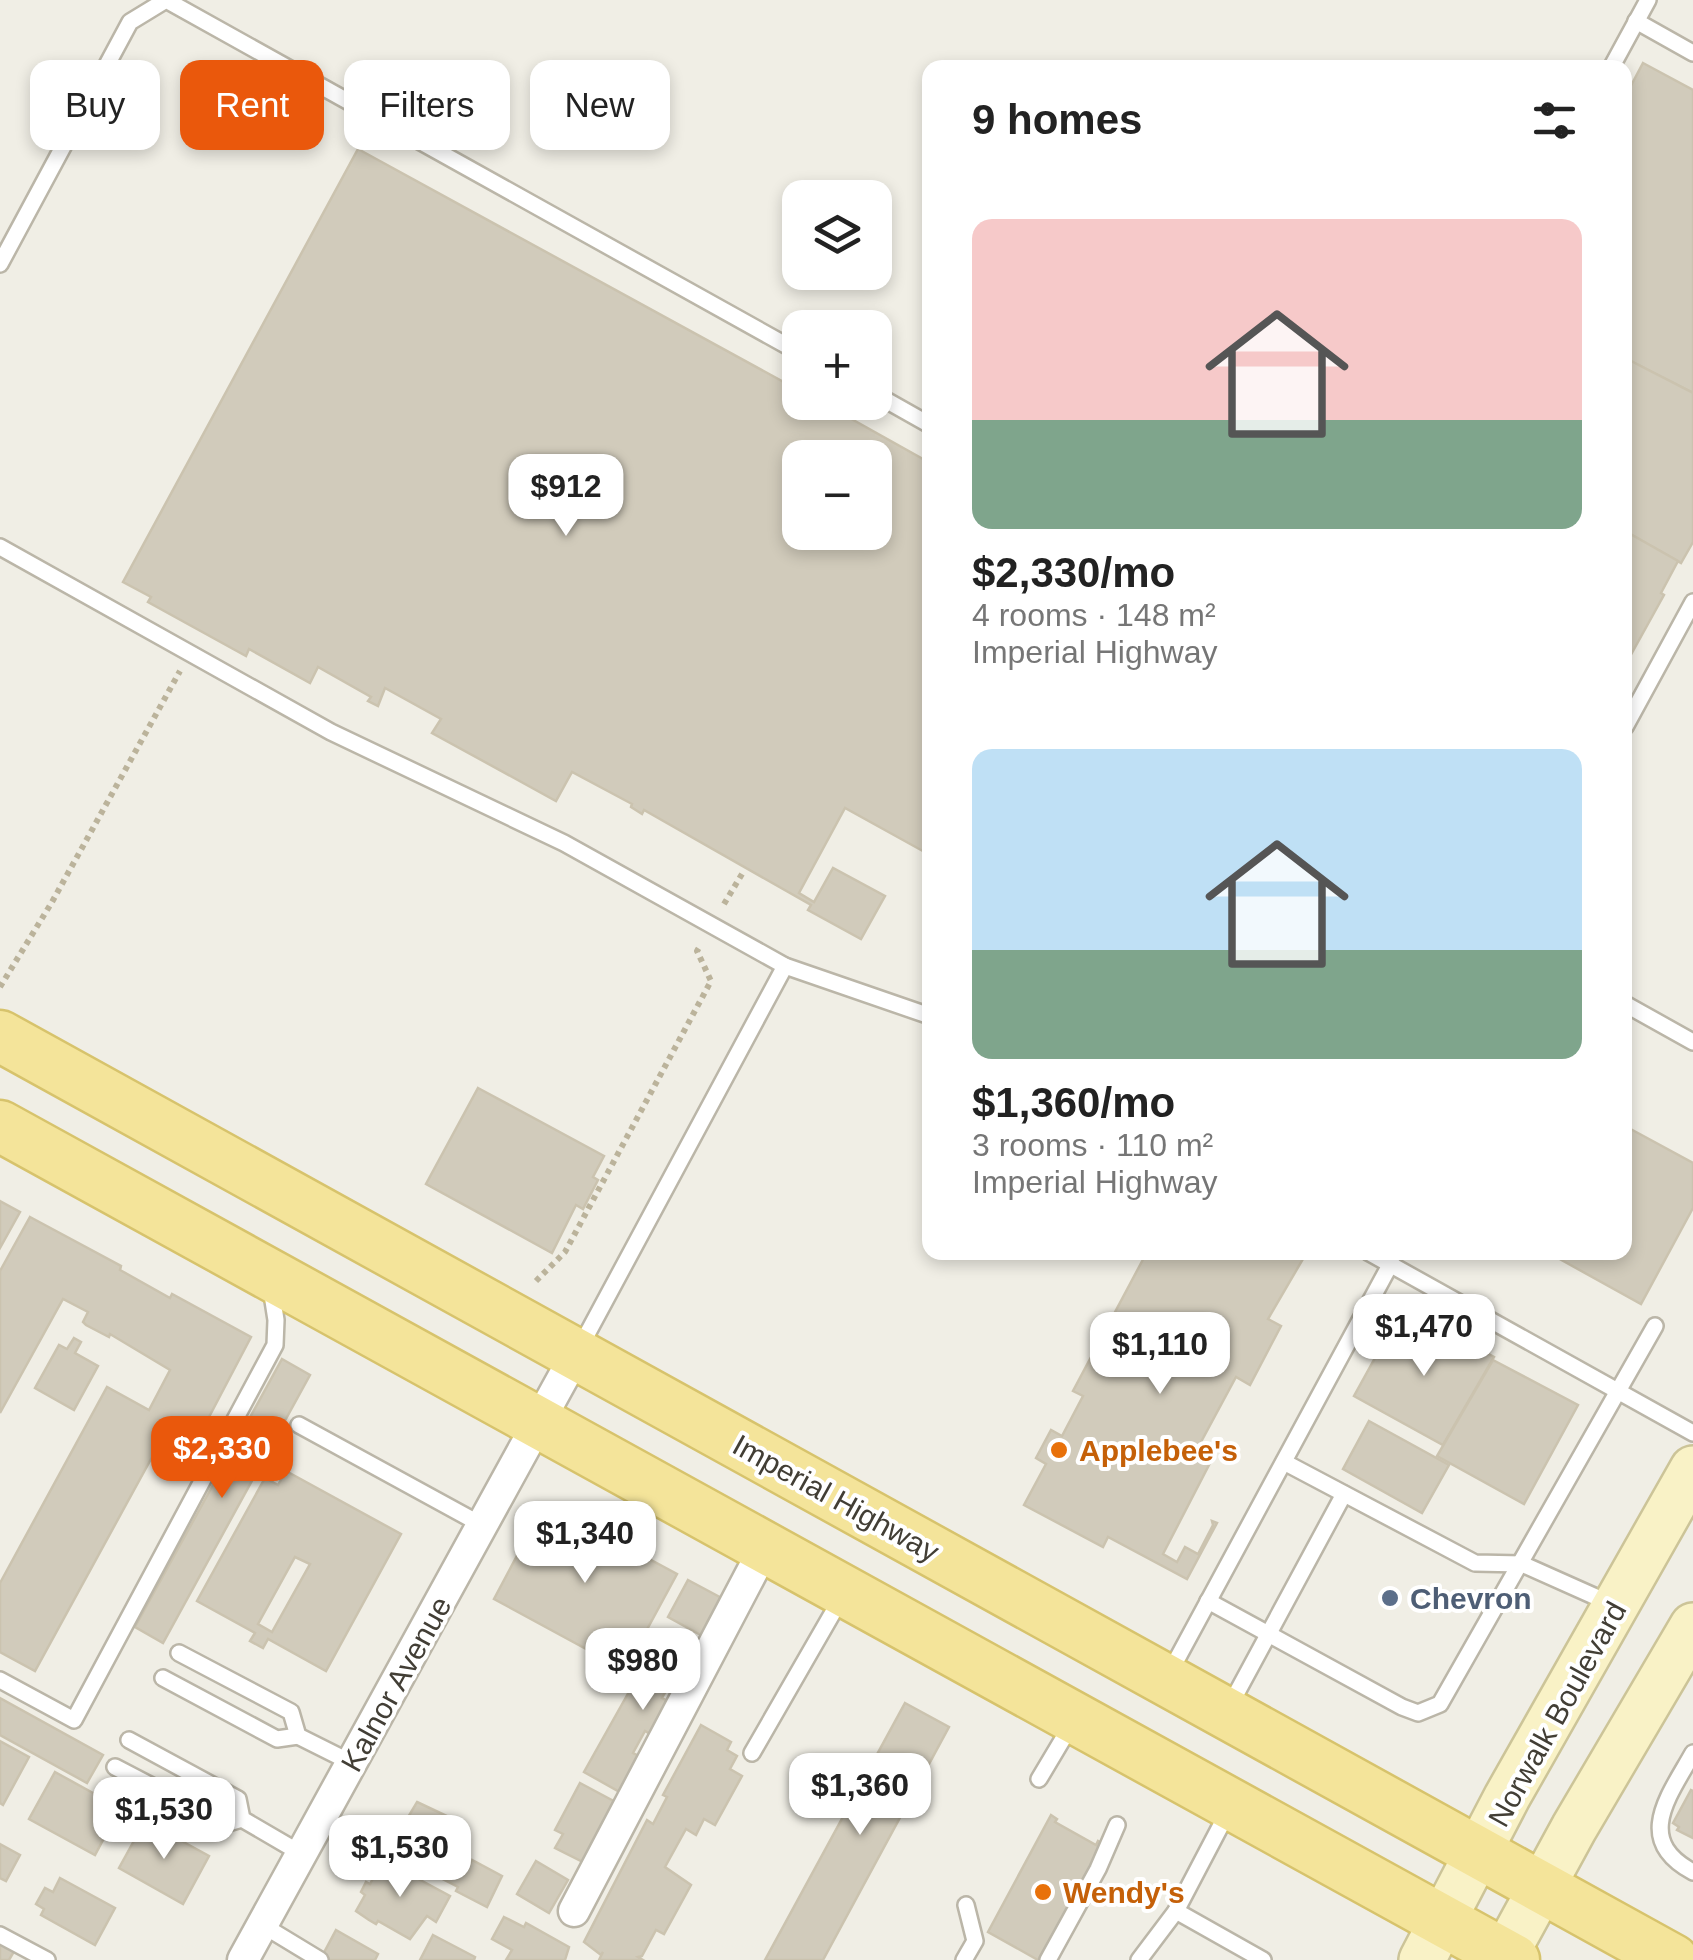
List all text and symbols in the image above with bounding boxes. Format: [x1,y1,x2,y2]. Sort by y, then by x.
chip: Buy [30,60,160,150]
chip: Rent [180,60,324,150]
chip: Filters [344,60,510,150]
chip: New [530,60,670,150]
icon: filters [1527,93,1582,148]
text: 9 homes [972,96,1142,143]
map controls [782,180,892,550]
button: layers [782,180,892,290]
icon: home [1187,284,1367,464]
button: + [782,310,892,420]
button: − [782,440,892,550]
pin: $912 [507,454,625,539]
text: $912 [530,468,602,504]
text: $2,330/mo [972,549,1175,596]
text: 4 rooms · 148 m² [972,597,1216,633]
text: Imperial Highway [972,634,1217,670]
icon: home [1187,814,1367,994]
text: $1,360/mo [972,1079,1175,1126]
text: 3 rooms · 110 m² [972,1127,1213,1163]
text: Imperial Highway [972,1164,1217,1200]
pin: $1,470 [1343,1294,1505,1379]
text: $1,470 [1375,1308,1473,1344]
pin: $1,110 [1079,1312,1241,1397]
text: $1,110 [1112,1326,1208,1362]
pin: $2,330 [141,1416,303,1501]
street label: Imperial Highway [727,1428,945,1568]
text: $2,330 [173,1430,271,1466]
place label: Applebee's [1079,1434,1238,1467]
marker: Applebee's [1048,1439,1070,1461]
pin: $1,340 [504,1501,666,1586]
text: $1,340 [536,1515,634,1551]
place label: Chevron [1410,1582,1532,1615]
marker: Chevron [1379,1587,1401,1609]
street label: Kalnor Avenue [334,1591,458,1777]
street label: Norwalk Boulevard [1482,1596,1632,1832]
pin: $980 [584,1628,702,1713]
text: $980 [607,1642,679,1678]
pin: $1,360 [779,1753,941,1838]
text: $1,360 [811,1767,909,1803]
pin: $1,530 [83,1777,245,1862]
text: $1,530 [115,1791,213,1827]
pin: $1,530 [319,1815,481,1900]
text: $1,530 [351,1829,449,1865]
place label: Wendy's [1063,1876,1185,1909]
marker: Wendy's [1032,1881,1054,1903]

